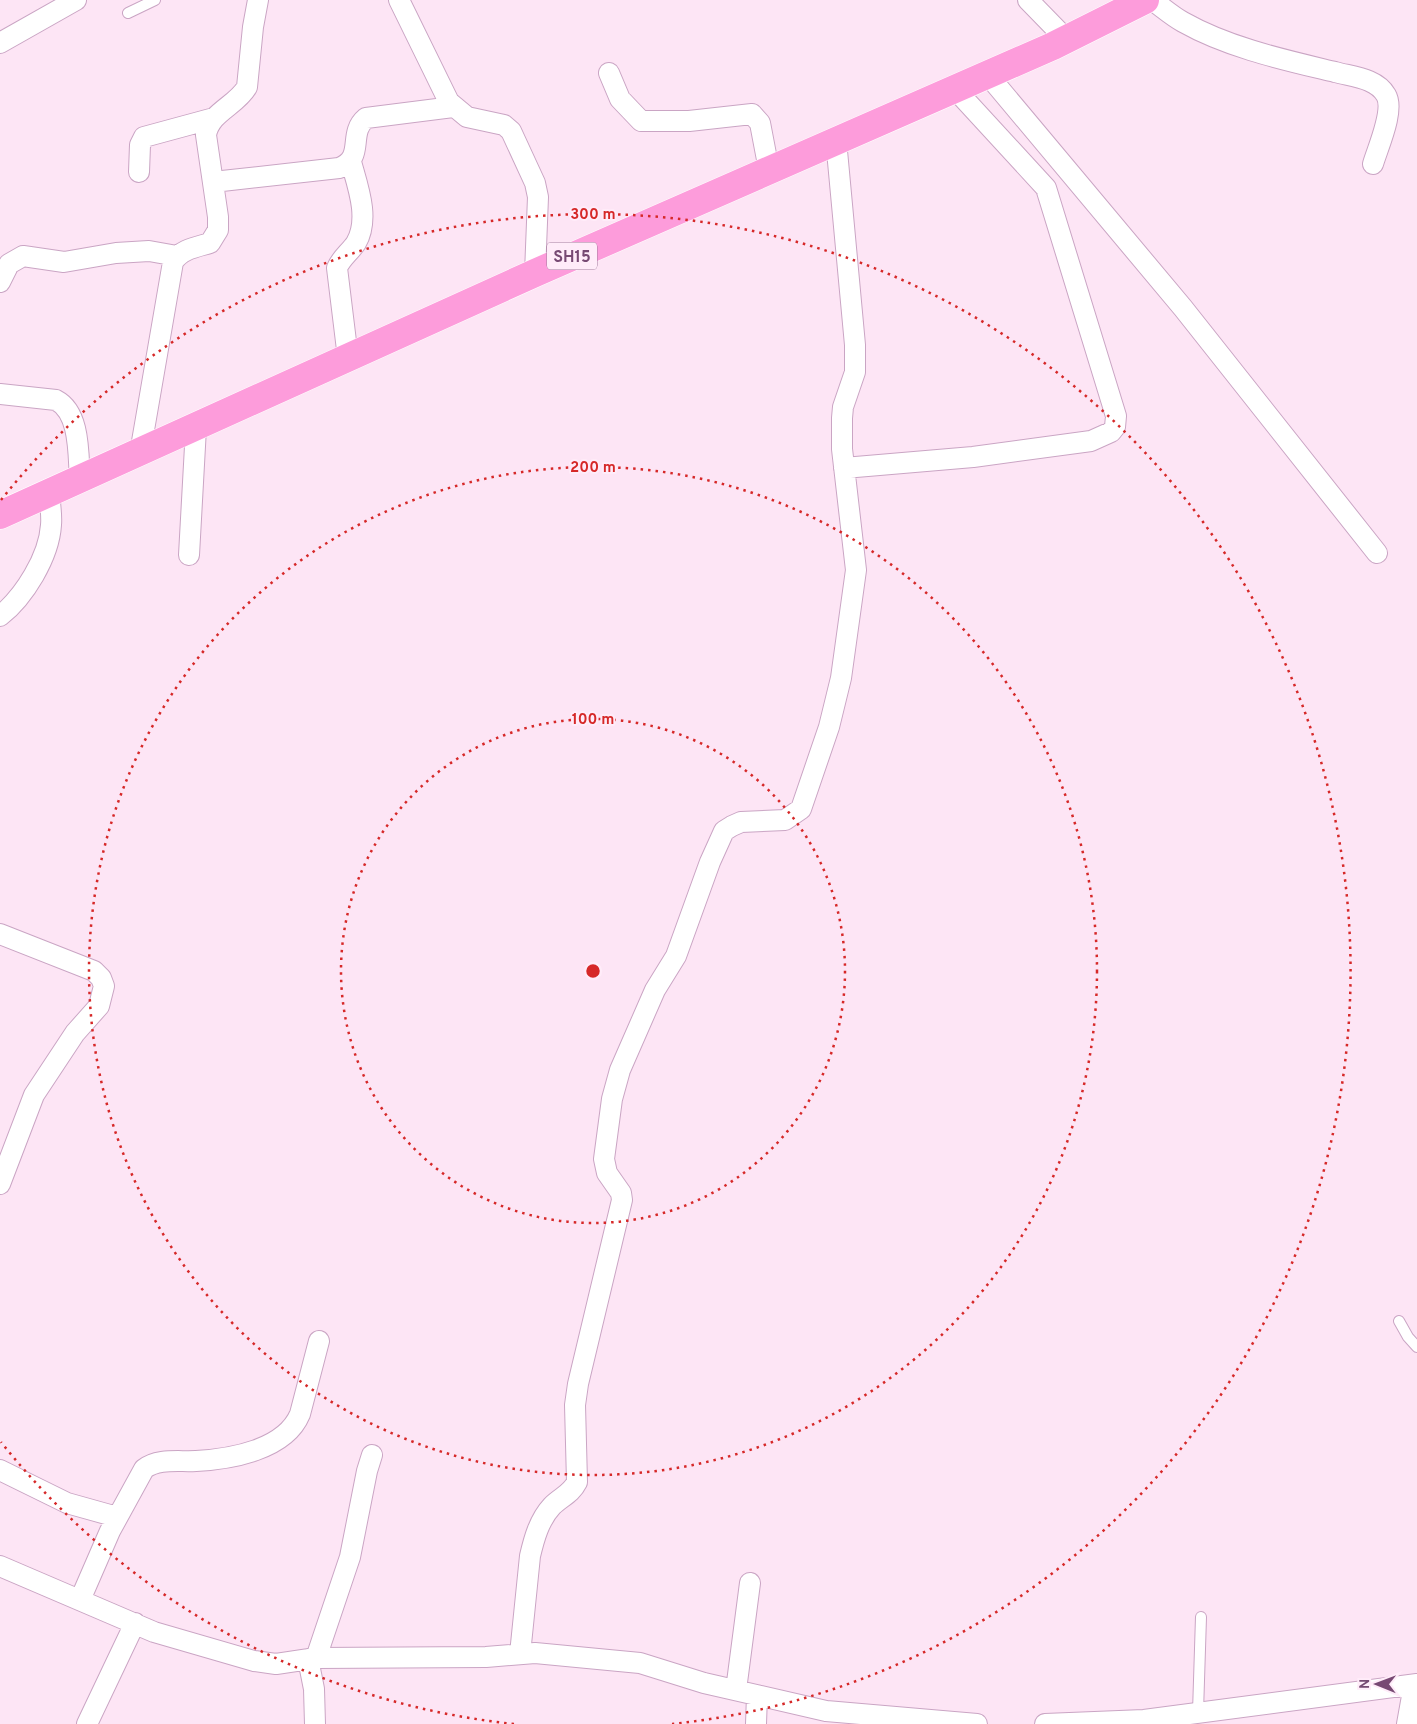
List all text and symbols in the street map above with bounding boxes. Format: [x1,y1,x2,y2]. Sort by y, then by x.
text: 300 m [570,206,616,225]
road number: SH15 [547,242,597,270]
text: 200 m [570,459,616,478]
text: 100 m [572,711,614,730]
centre of rings [584,962,602,980]
north arrow [1352,1659,1402,1709]
text: N [1357,1679,1374,1689]

